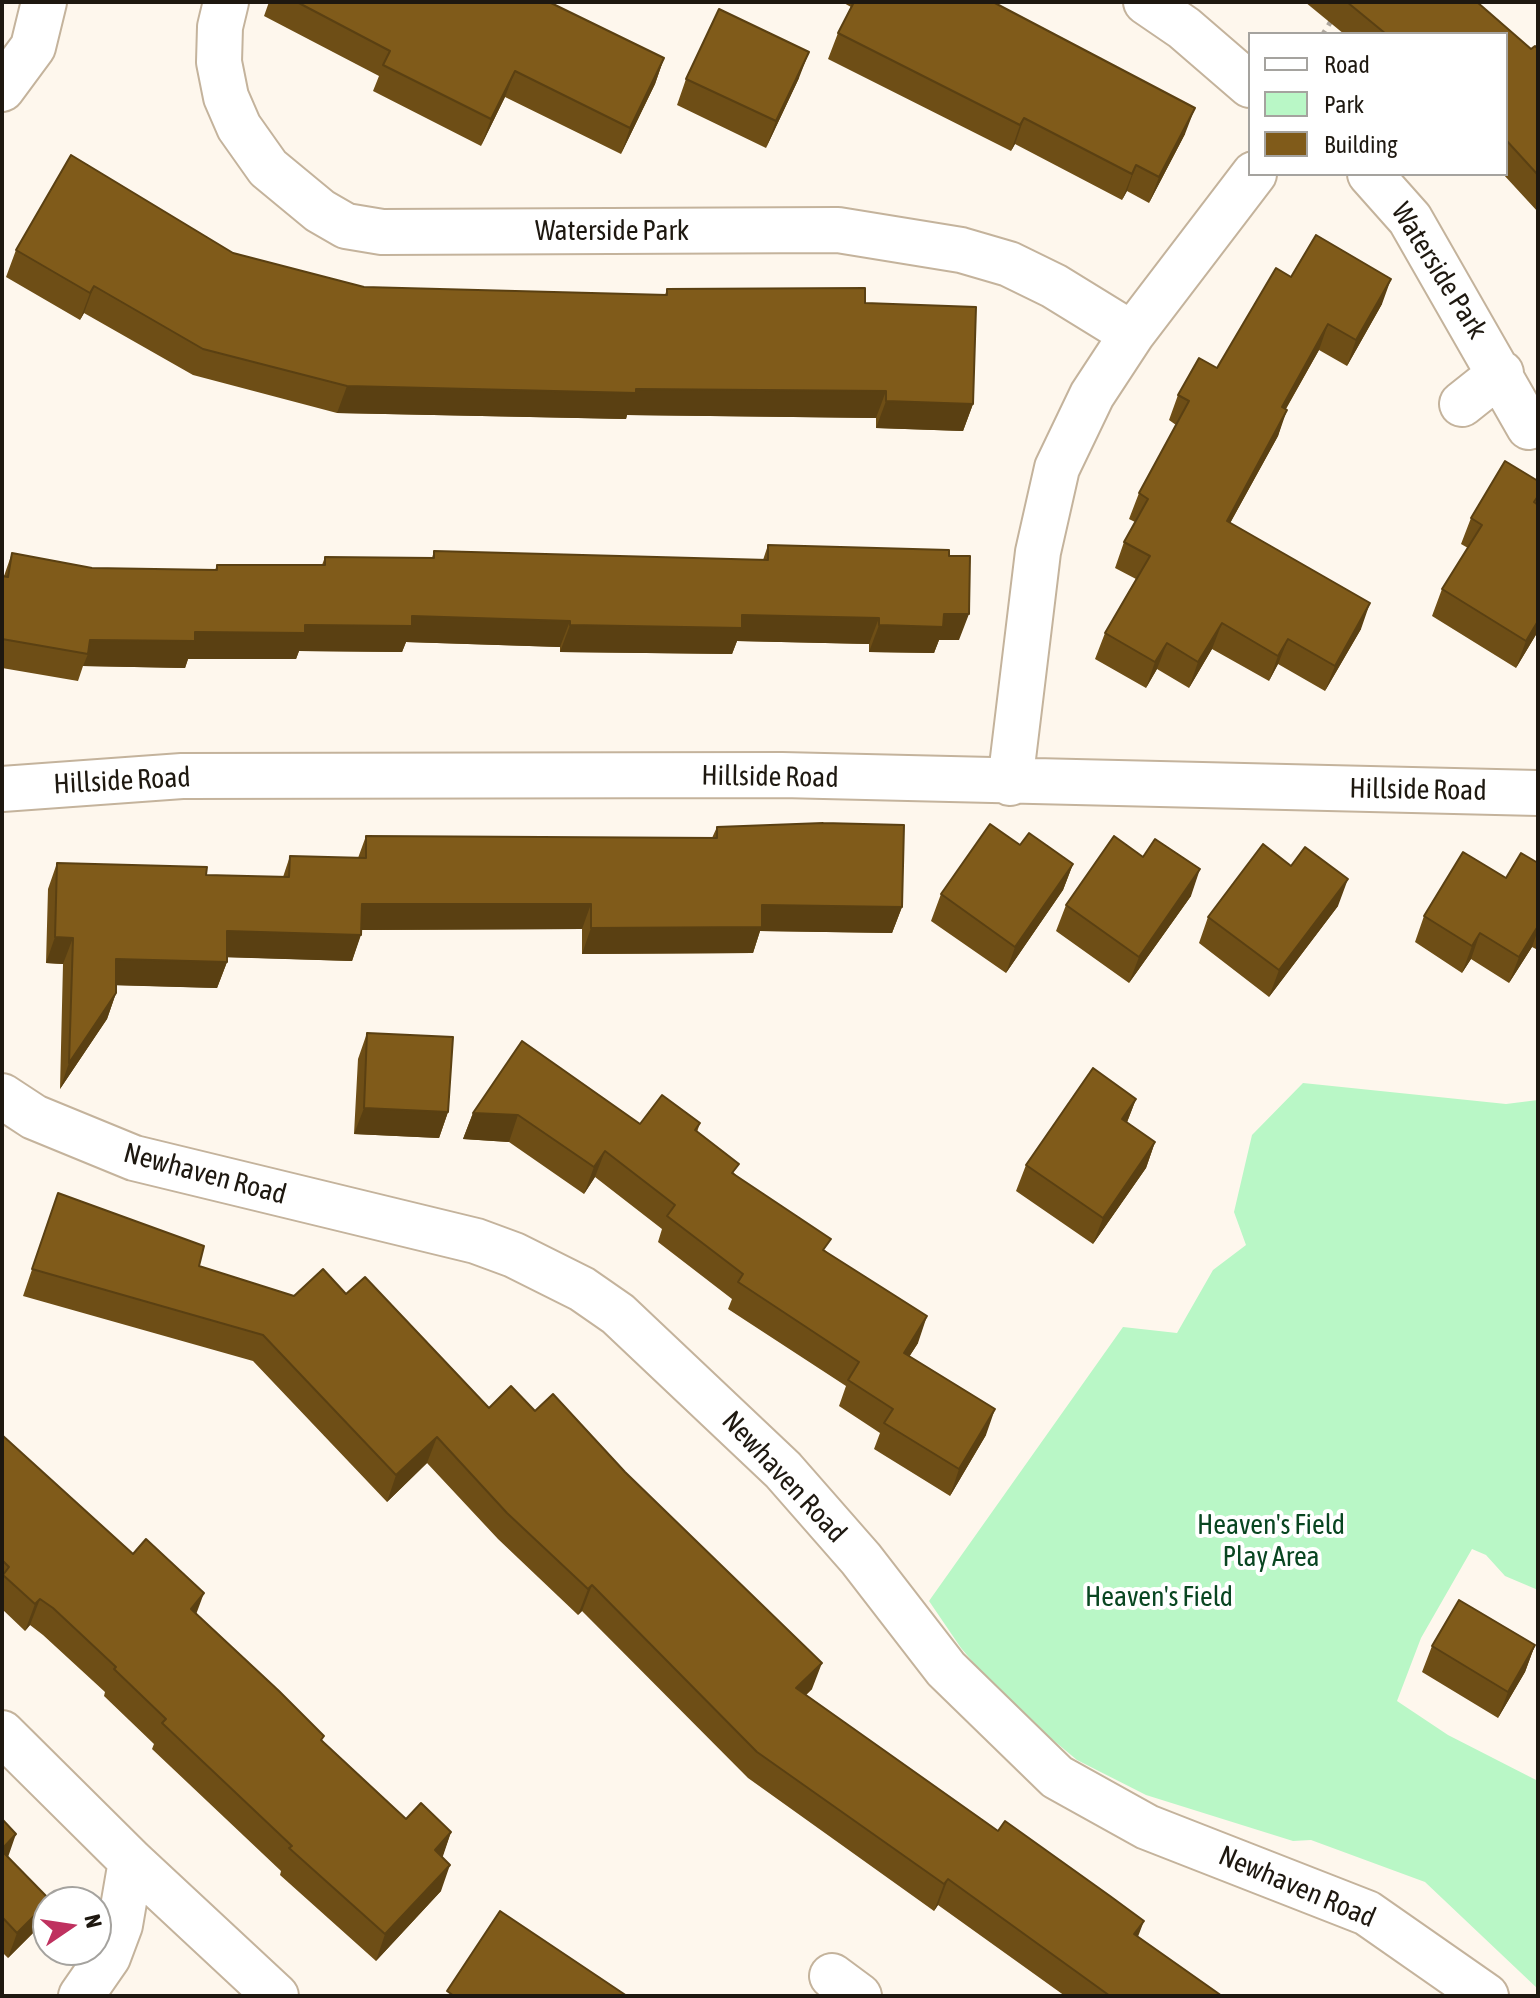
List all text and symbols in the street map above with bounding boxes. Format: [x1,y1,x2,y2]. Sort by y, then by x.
legend [1248,32,1508,176]
text: Road [1324,51,1370,78]
text: Park [1324,91,1364,118]
text: Building [1324,131,1397,158]
street label: Waterside Park [1384,197,1494,345]
street label: Waterside Park [535,214,689,248]
street label: Hillside Road [701,759,839,795]
street label: Hillside Road [53,761,191,801]
street label: Hillside Road [1349,772,1487,808]
street label: Newhaven Road [120,1136,290,1212]
street label: Newhaven Road [715,1404,853,1550]
park label: Heaven's Field Play Area [1197,1508,1345,1574]
park label: Heaven's Field [1085,1580,1233,1614]
street label: Newhaven Road [1214,1839,1380,1935]
north arrow [32,1886,112,1966]
text: N [79,1912,108,1930]

